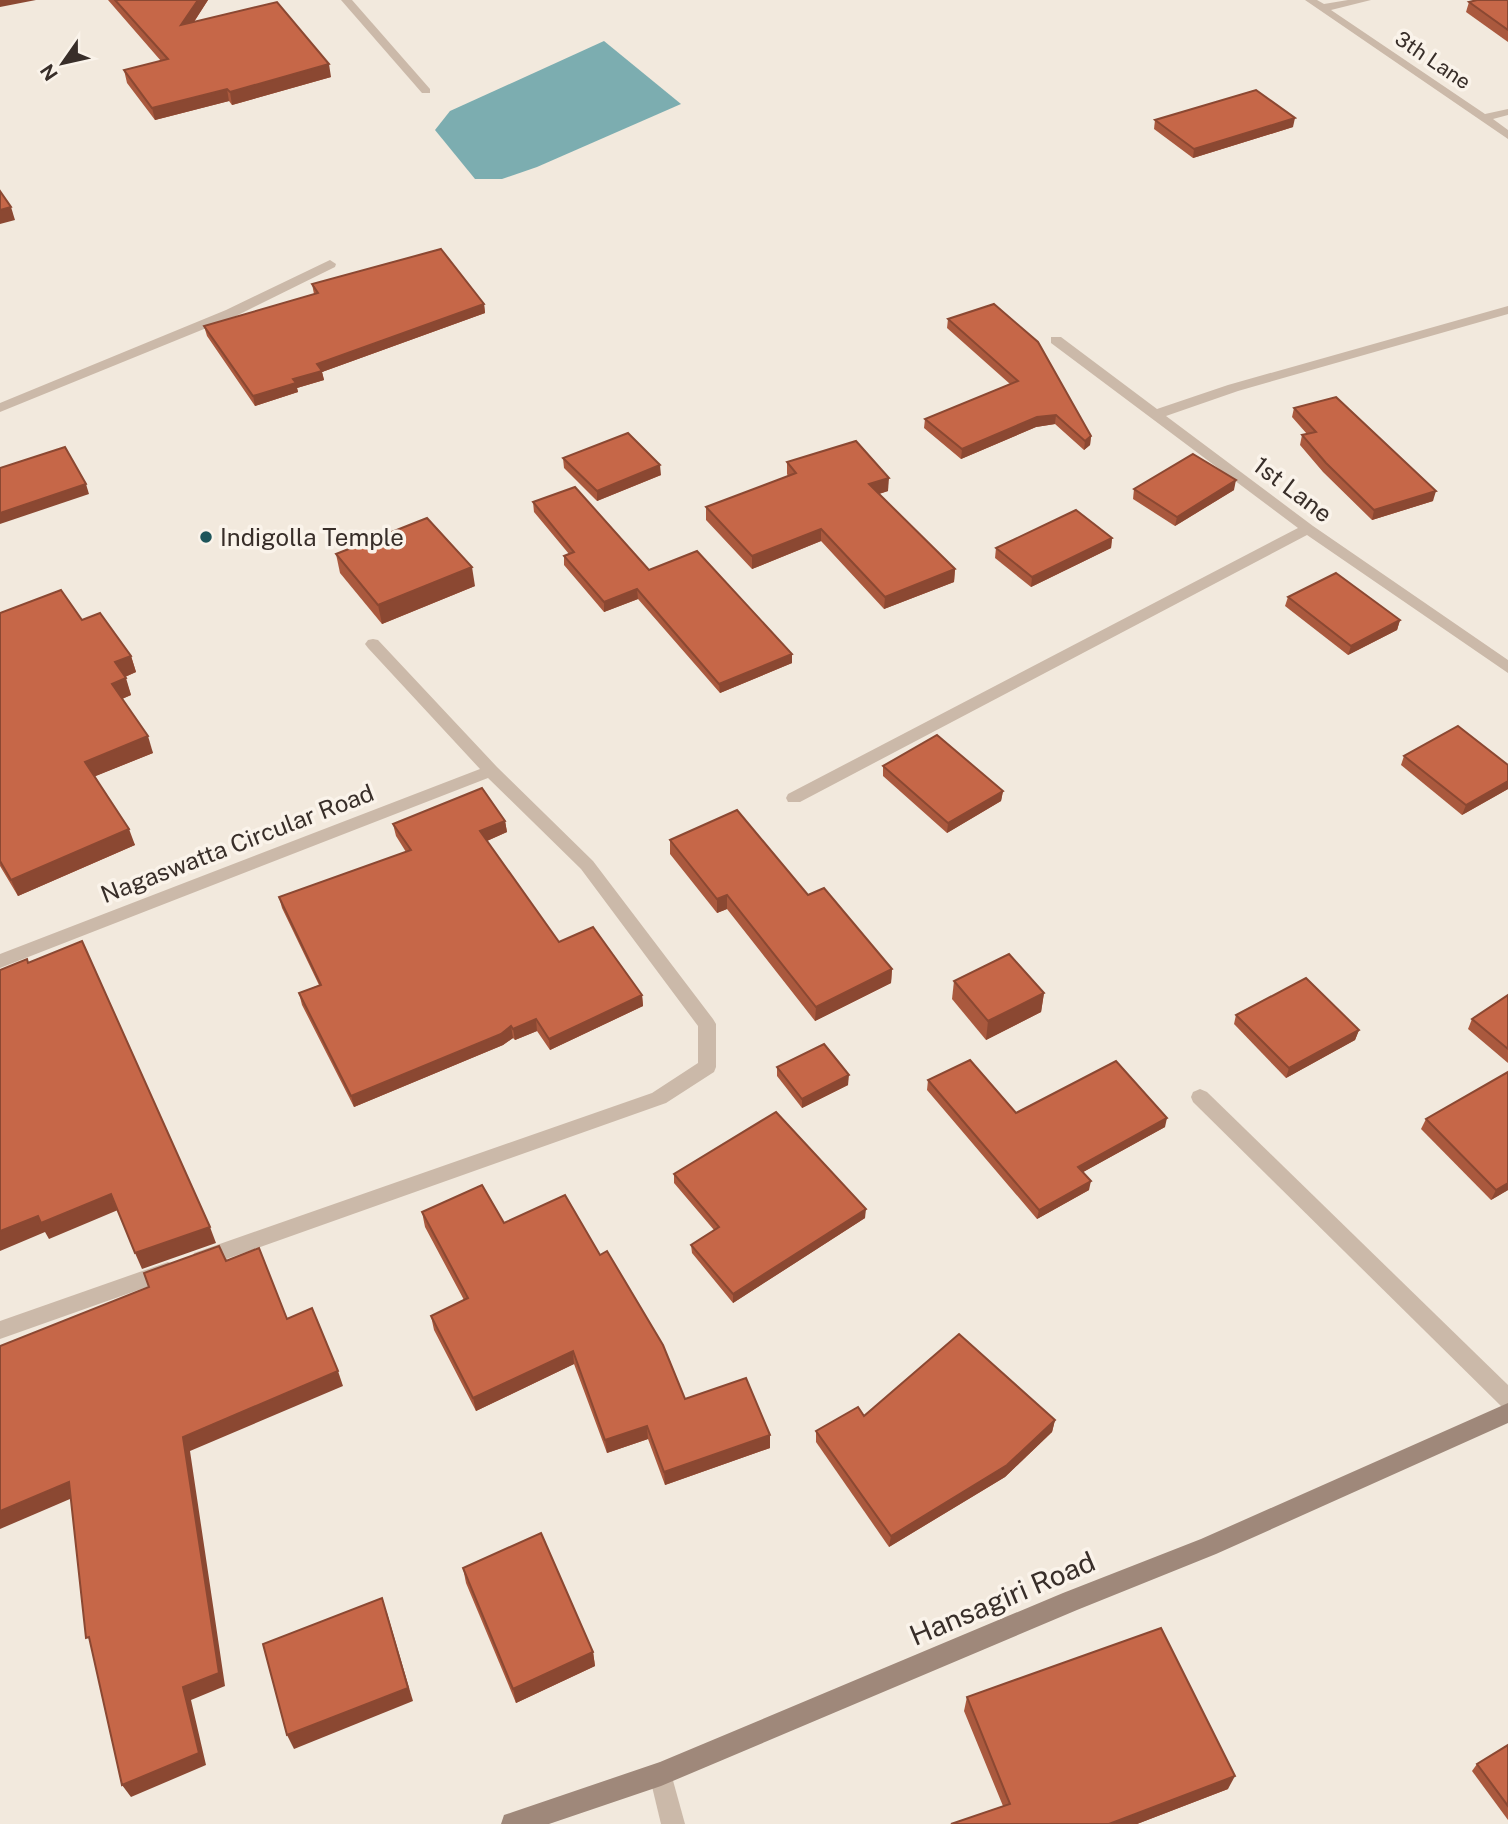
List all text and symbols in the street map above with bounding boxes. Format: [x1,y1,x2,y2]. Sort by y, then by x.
street label: 3th Lane [1390,26,1476,94]
north arrow [28,28,98,98]
text: N [36,60,62,85]
street label: 1st Lane [1248,450,1338,528]
place label: Indigolla Temple [220,523,404,551]
marker: Indigolla Temple [198,529,214,545]
street label: Nagaswatta Circular Road [97,778,377,908]
street label: Hansagiri Road [904,1544,1100,1652]

